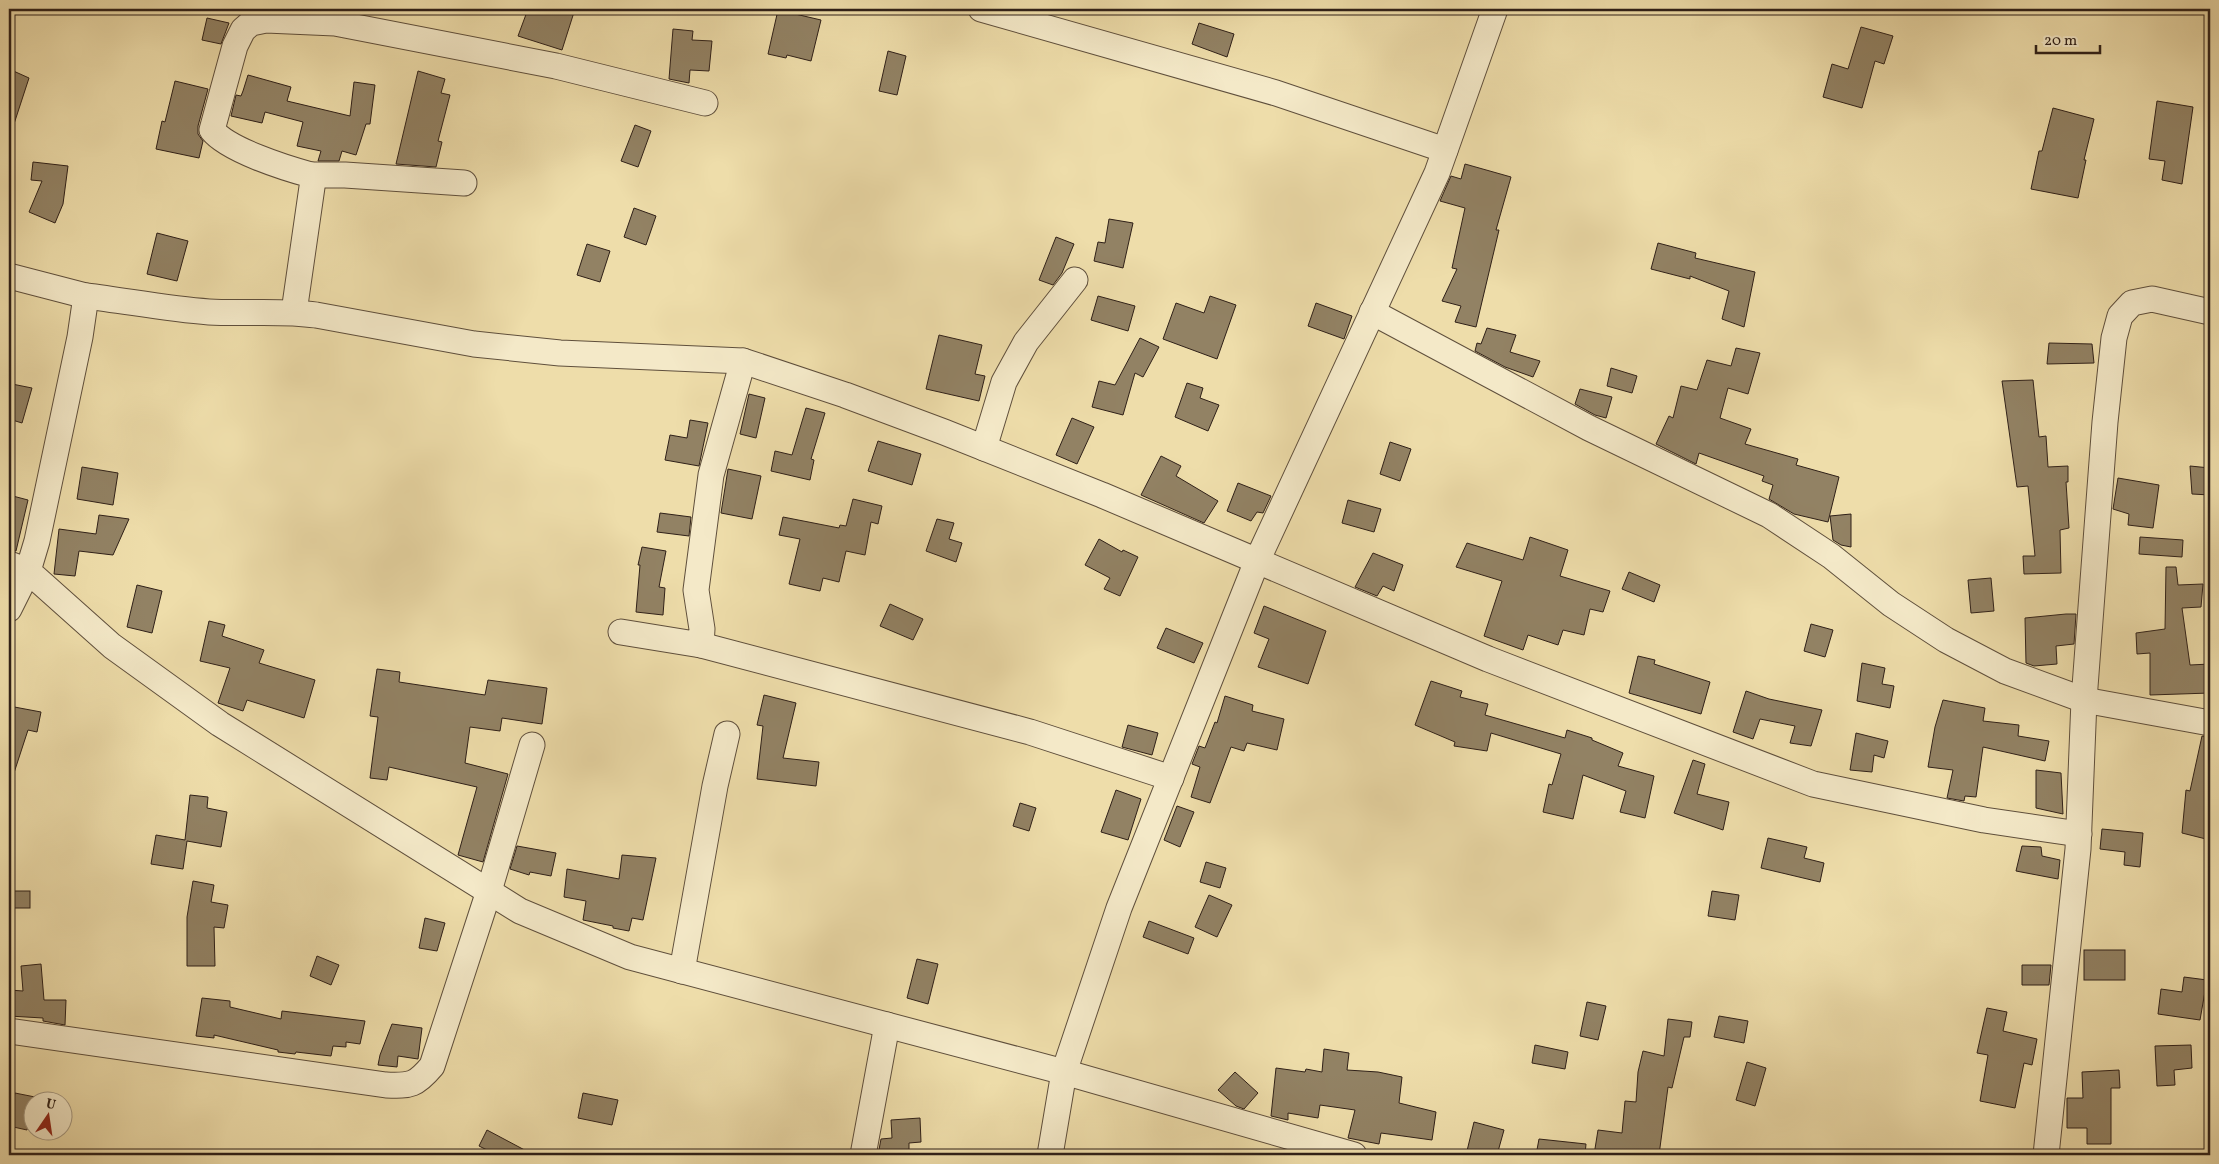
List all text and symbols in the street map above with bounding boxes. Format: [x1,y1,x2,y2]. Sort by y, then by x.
scale bar [2036,22,2100,54]
text: 20 m [2044,31,2077,52]
north arrow [22,1092,72,1142]
text: U [44,1094,58,1115]

